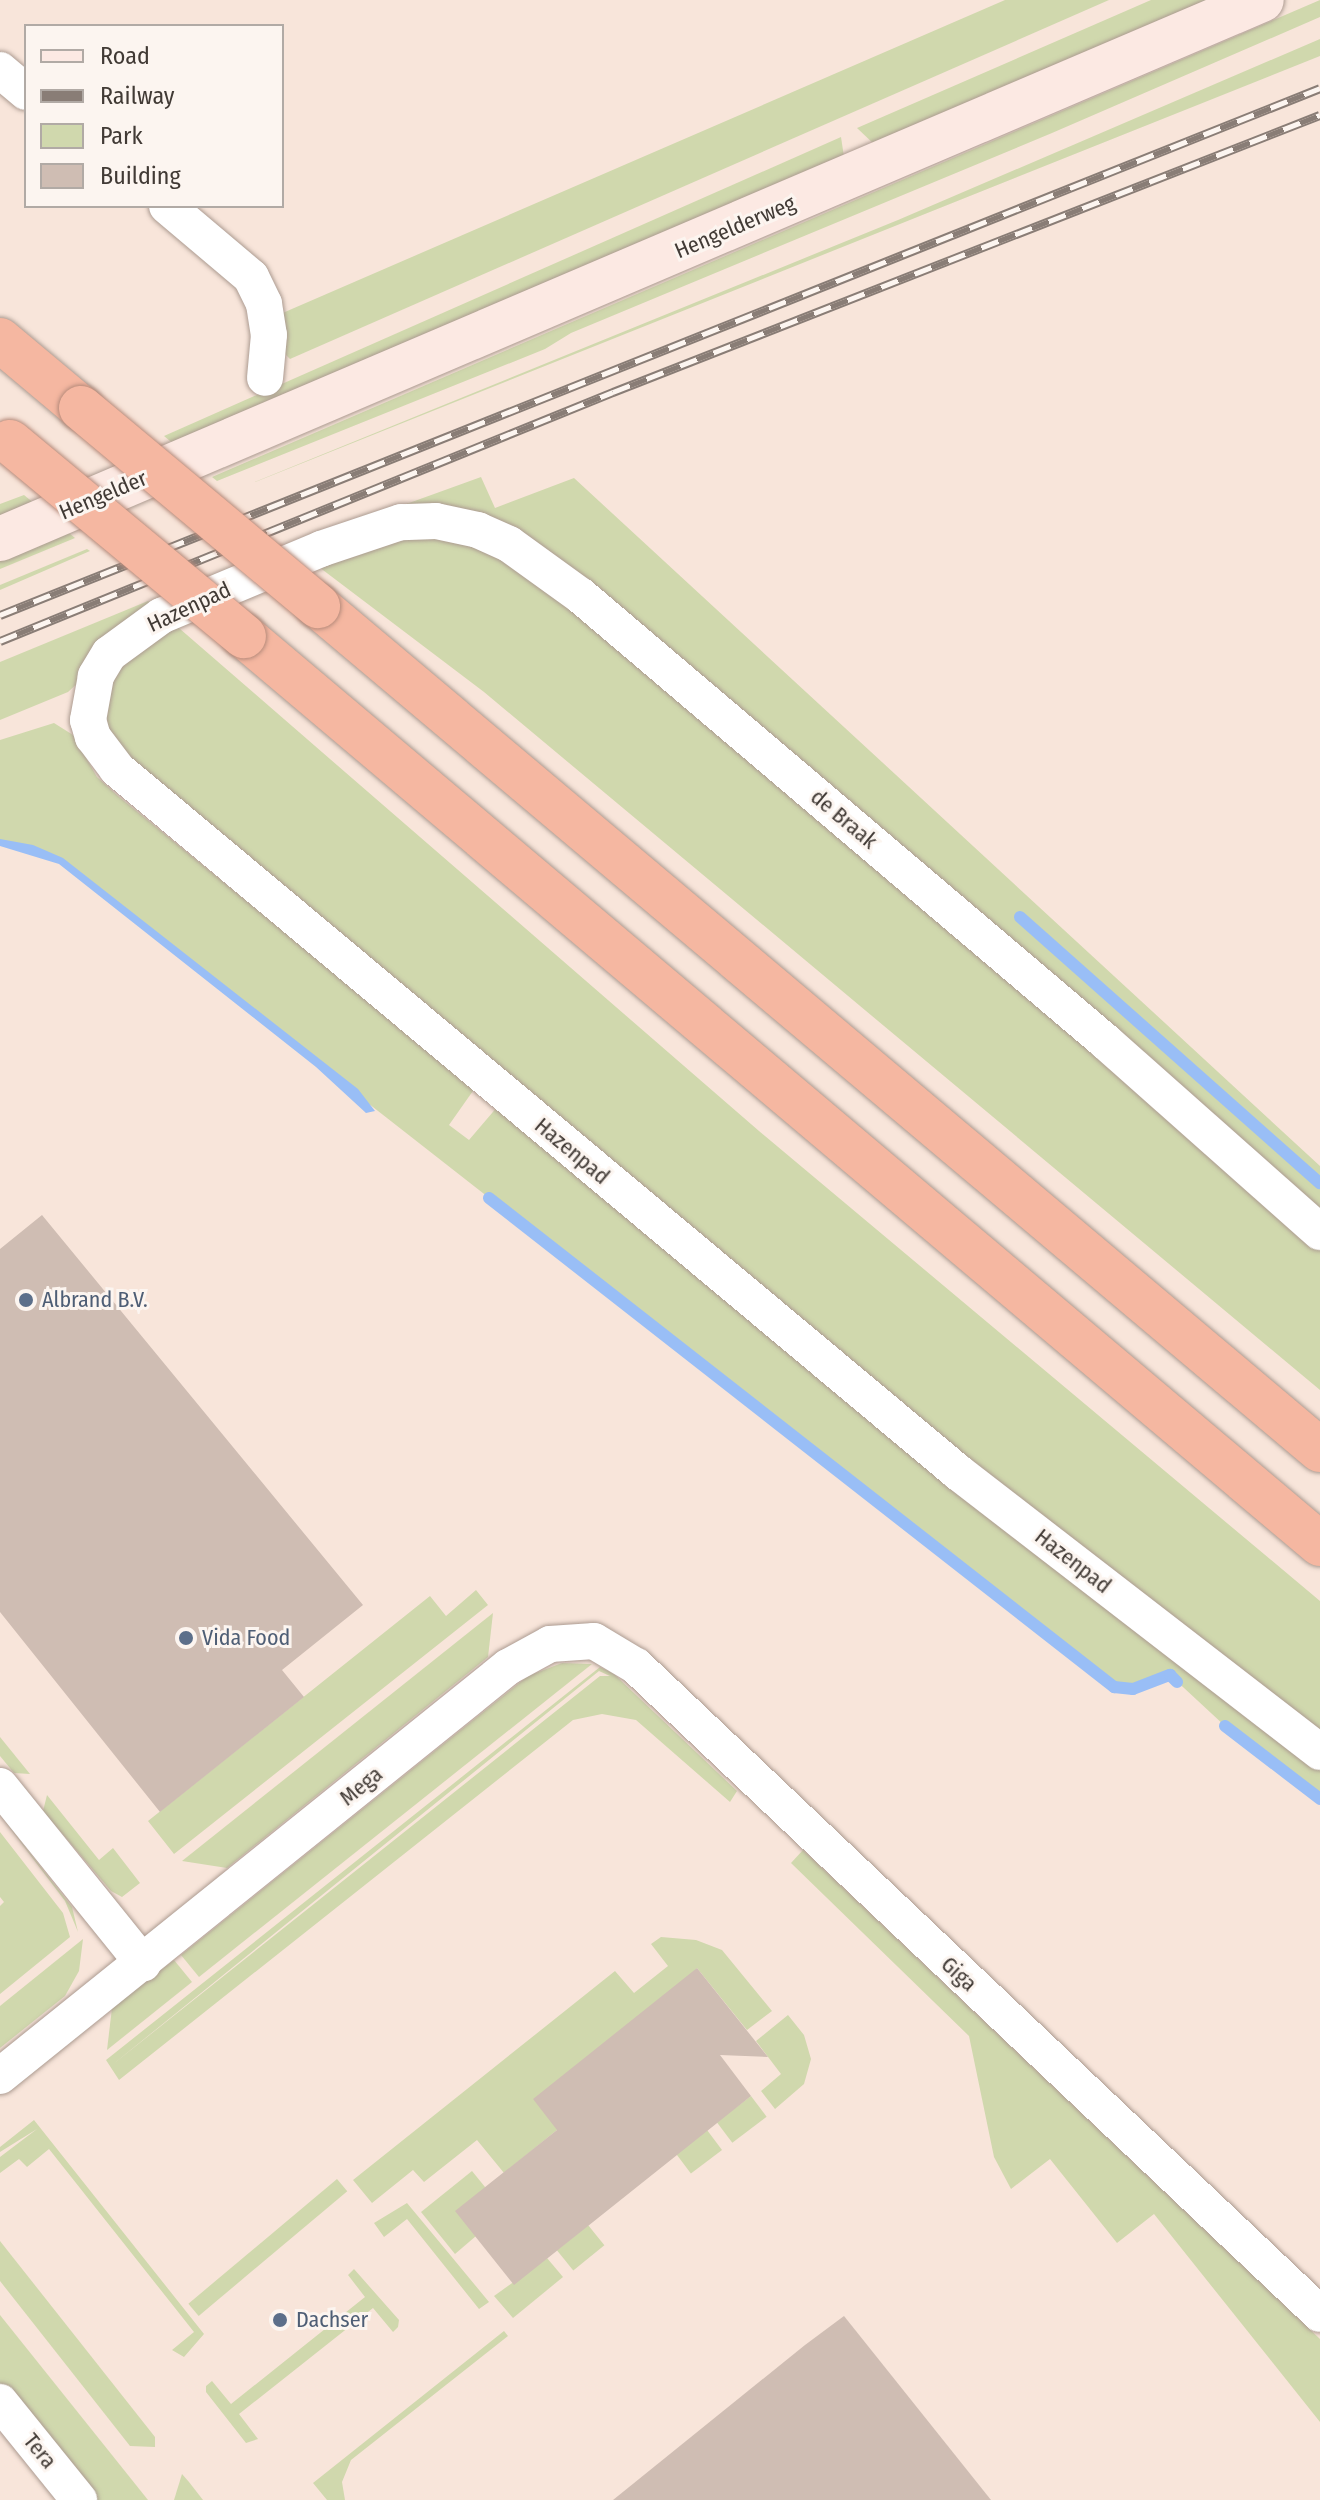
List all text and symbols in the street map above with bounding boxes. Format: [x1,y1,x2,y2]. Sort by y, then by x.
legend [24,24,284,208]
text: Road [100,42,150,70]
text: Railway [100,82,175,110]
text: Park [100,122,143,150]
text: Building [100,162,181,190]
street label: Hengelderweg [671,190,799,264]
street label: Hengelder [55,465,151,525]
street label: Hazenpad [143,576,235,638]
street label: de Braak [805,784,883,854]
street label: Hazenpad [529,1112,615,1190]
place label: Albrand B.V. [42,1287,148,1313]
marker: Albrand B.V. [17,1291,35,1309]
street label: Hazenpad [1030,1523,1116,1599]
place label: Vida Food [202,1625,290,1651]
marker: Vida Food [177,1629,195,1647]
street label: Mega [334,1761,388,1811]
street label: Giga [936,1951,982,1997]
place label: Dachser [296,2307,368,2333]
marker: Dachser [271,2311,289,2329]
street label: Tera [18,2428,62,2474]

